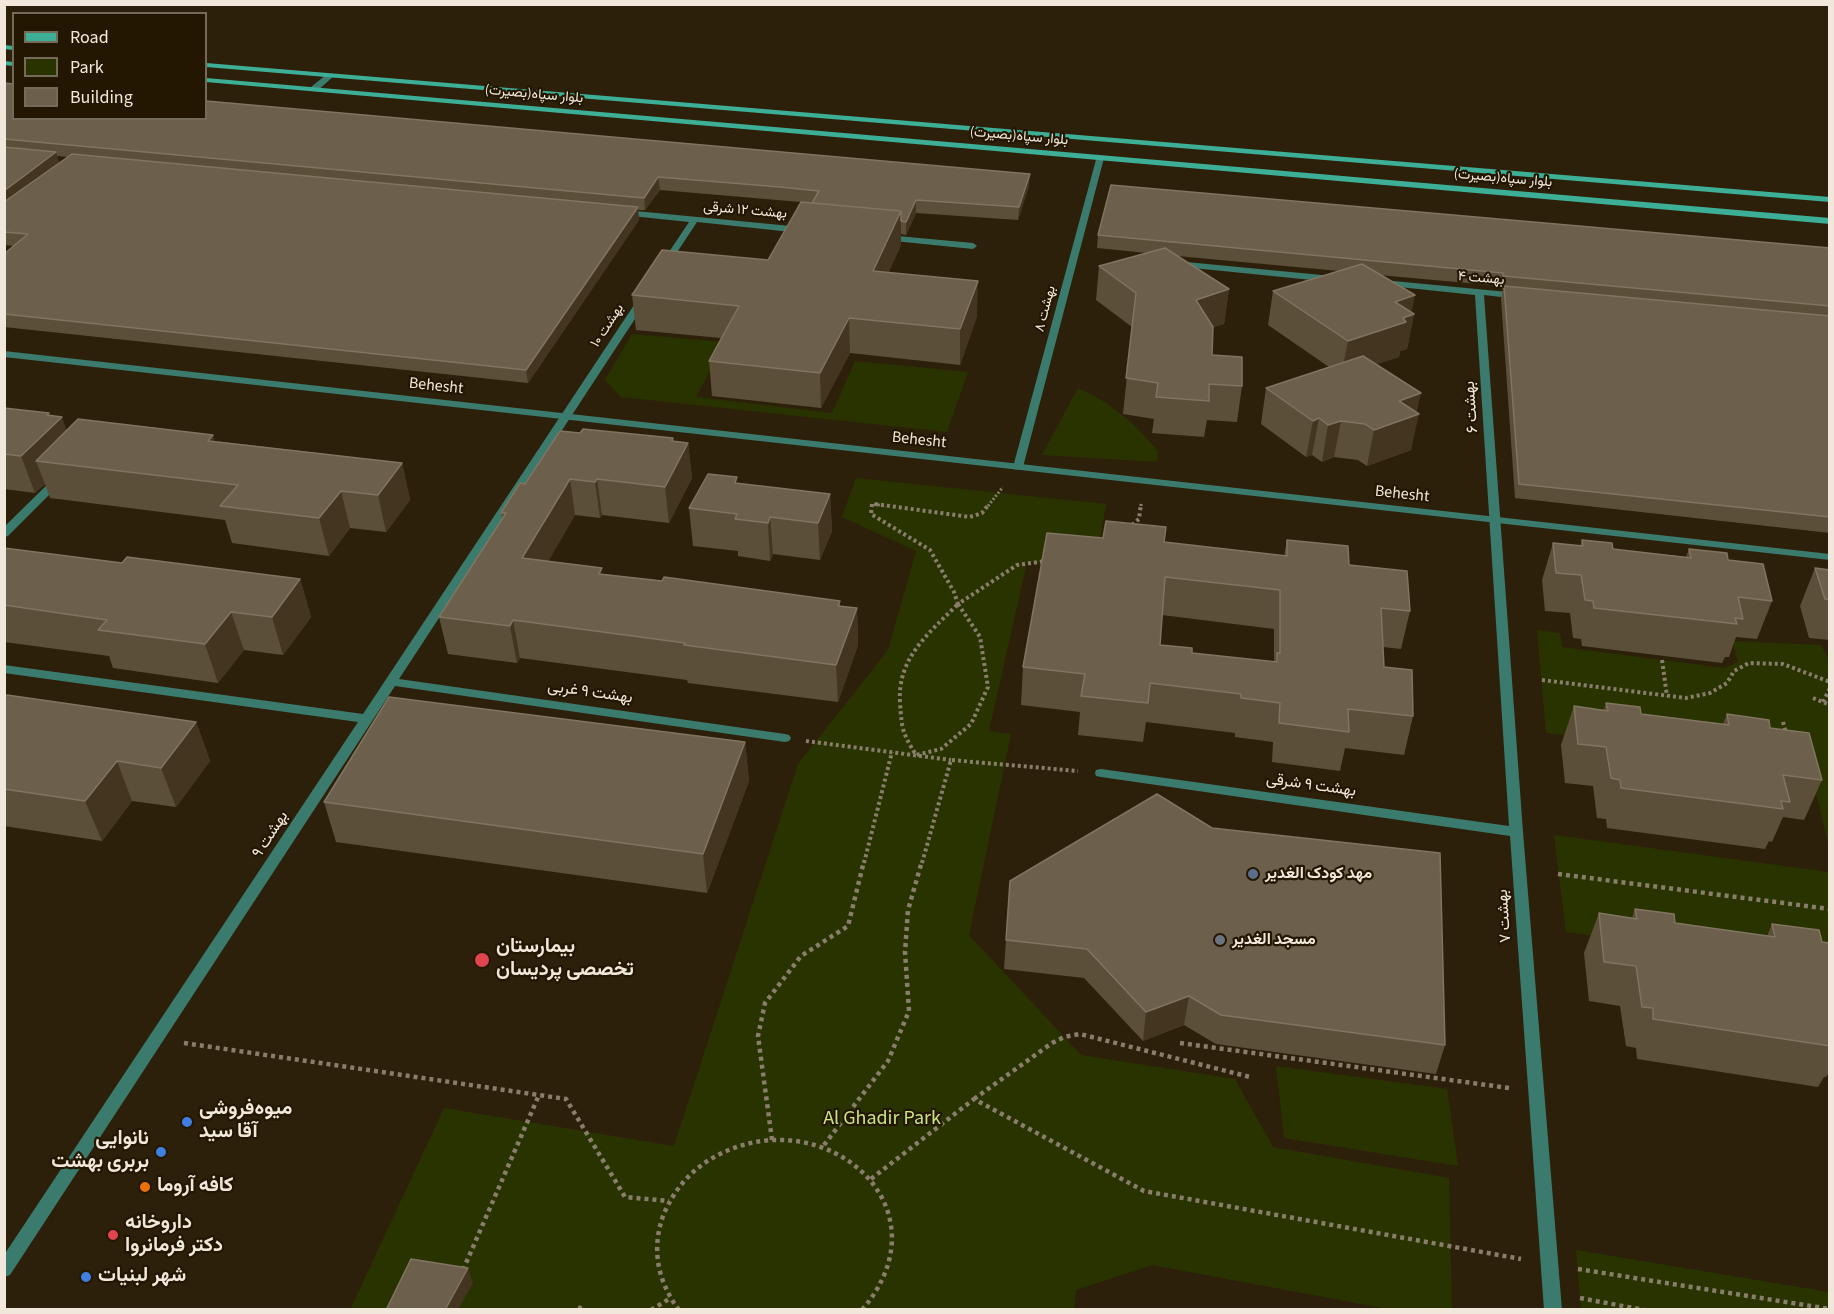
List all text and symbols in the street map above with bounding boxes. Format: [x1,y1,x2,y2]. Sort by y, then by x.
legend [12,12,207,120]
text: Road [70,25,109,50]
text: Park [70,55,104,80]
street label: بلوار سپاه(بصیرت) [484,82,584,108]
text: Building [70,85,133,110]
street label: بلوار سپاه(بصیرت) [969,124,1069,150]
street label: بلوار سپاه(بصیرت) [1453,166,1553,192]
street label: بهشت ۱۲ شرقی [702,199,788,223]
street label: بهشت ۴ [1457,269,1505,289]
street label: بهشت ۸ [1032,284,1060,334]
street label: بهشت ۱۰ [588,301,628,351]
street label: Behesht [408,375,464,399]
street label: بهشت ۶ [1461,380,1483,434]
street label: Behesht [891,429,947,453]
street label: Behesht [1374,483,1430,507]
street label: بهشت ۹ غربی [546,678,634,708]
street label: بهشت ۹ شرقی [1265,770,1357,802]
street label: بهشت ۹ [249,808,293,862]
place label: مهد کودک الغدیر [1265,864,1372,884]
marker: مهد کودک الغدیر [1246,867,1260,881]
street label: بهشت ۷ [1494,889,1516,943]
place label: مسجد الغدیر [1232,930,1316,950]
marker: مسجد الغدیر [1213,933,1227,947]
place label: بیمارستان تخصصی پردیسان [496,936,634,983]
marker: بیمارستان تخصصی پردیسان [473,951,491,969]
place label: میوه‌فروشی آقا سید [199,1098,292,1145]
park label: Al Ghadir Park [823,1108,941,1132]
marker: میوه‌فروشی آقا سید [180,1115,194,1129]
place label: نانوایی بربری بهشت [51,1128,149,1175]
marker: نانوایی بربری بهشت [154,1145,168,1159]
place label: کافه آروما [157,1175,233,1199]
marker: کافه آروما [138,1180,152,1194]
place label: داروخانه دکتر فرمانروا [125,1212,223,1259]
marker: داروخانه دکتر فرمانروا [106,1228,120,1242]
place label: شهر لبنیات [98,1265,186,1289]
marker: شهر لبنیات [79,1270,93,1284]

